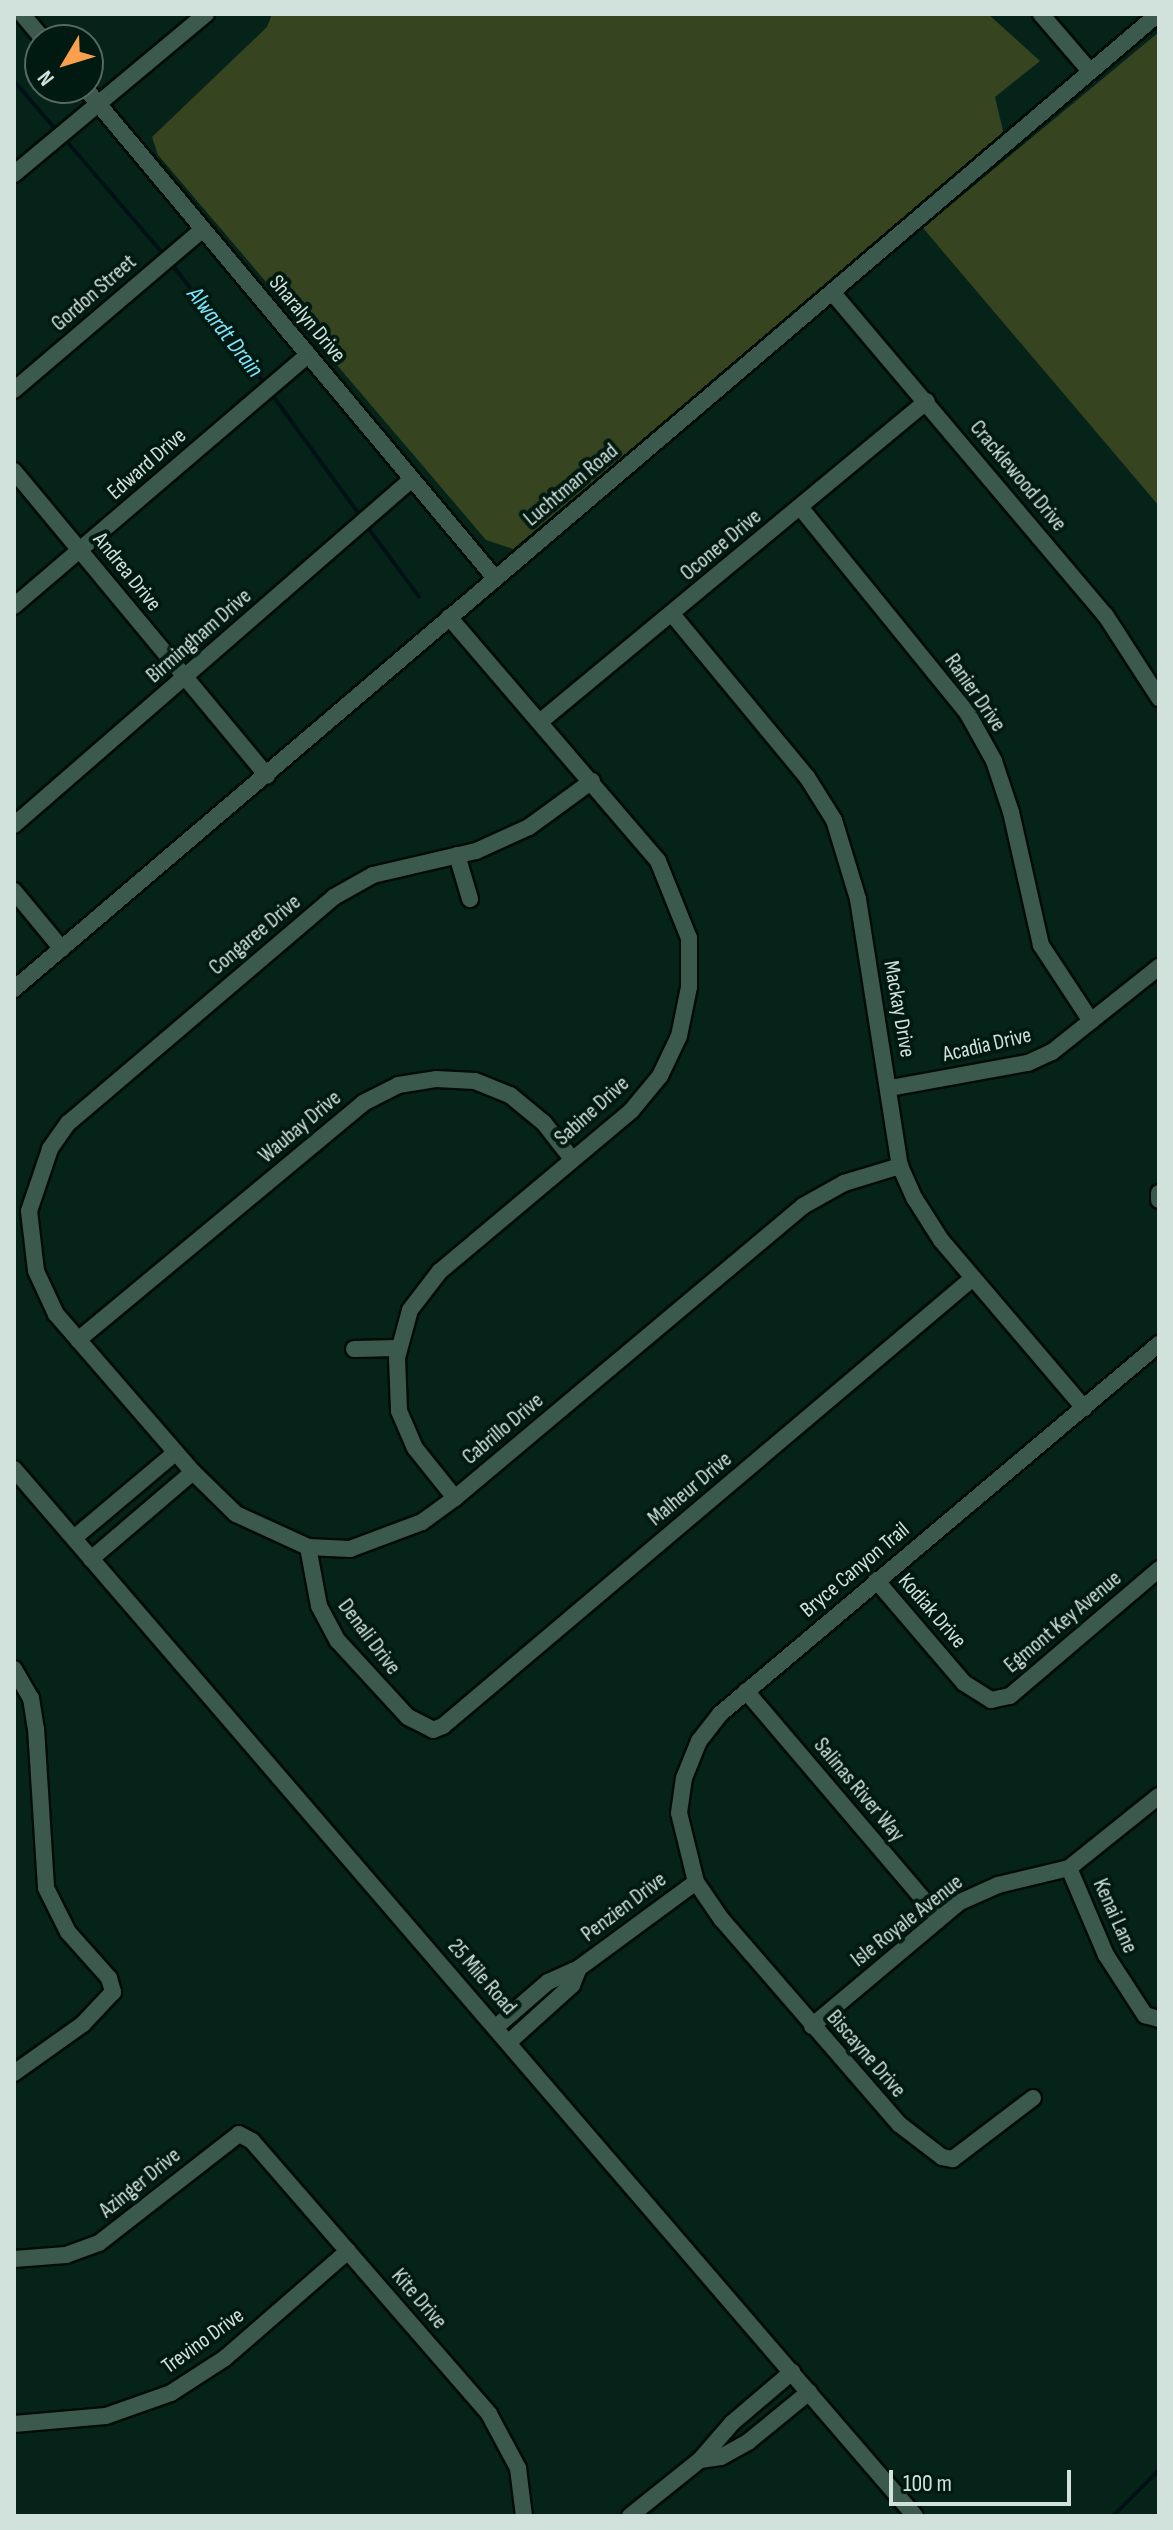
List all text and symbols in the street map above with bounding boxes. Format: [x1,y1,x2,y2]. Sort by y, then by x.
north arrow [24,24,104,104]
text: N [32,65,61,91]
street label: Gordon Street [46,249,142,337]
street label: Sharalyn Drive [263,270,351,368]
water label: Alwardt Drain [181,281,269,383]
street label: Cracklewood Drive [964,415,1072,537]
street label: Edward Drive [102,423,192,505]
street label: Luchtman Road [519,438,623,532]
street label: Oconee Drive [675,503,767,587]
street label: Andrea Drive [87,527,167,617]
street label: Birmingham Drive [141,583,257,689]
street label: Ranier Drive [939,649,1011,737]
street label: Congaree Drive [204,889,306,981]
street label: Mackay Drive [878,959,920,1059]
street label: Acadia Drive [940,1022,1034,1068]
street label: Sabine Drive [549,1071,635,1151]
street label: Waubay Drive [254,1085,346,1169]
street label: Cabrillo Drive [457,1388,549,1470]
street label: Malheur Drive [643,1446,737,1532]
street label: Bryce Canyon Trail [795,1517,915,1623]
street label: Egmont Key Avenue [999,1565,1127,1679]
street label: Kodiak Drive [892,1568,972,1654]
street label: Denali Drive [332,1594,406,1680]
street label: Salinas River Way [808,1733,910,1847]
street label: Penzien Drive [576,1866,672,1948]
street label: Isle Royale Avenue [846,1869,968,1973]
street label: Kenai Lane [1087,1875,1143,1957]
street label: 25 Mile Road [442,1934,522,2020]
street label: Biscayne Drive [821,2005,911,2103]
street label: Azinger Drive [94,2142,186,2224]
street label: Kite Drive [386,2263,452,2335]
street label: Trevino Drive [157,2302,249,2380]
scale bar [893,2454,1075,2504]
text: 100 m [903,2469,952,2498]

